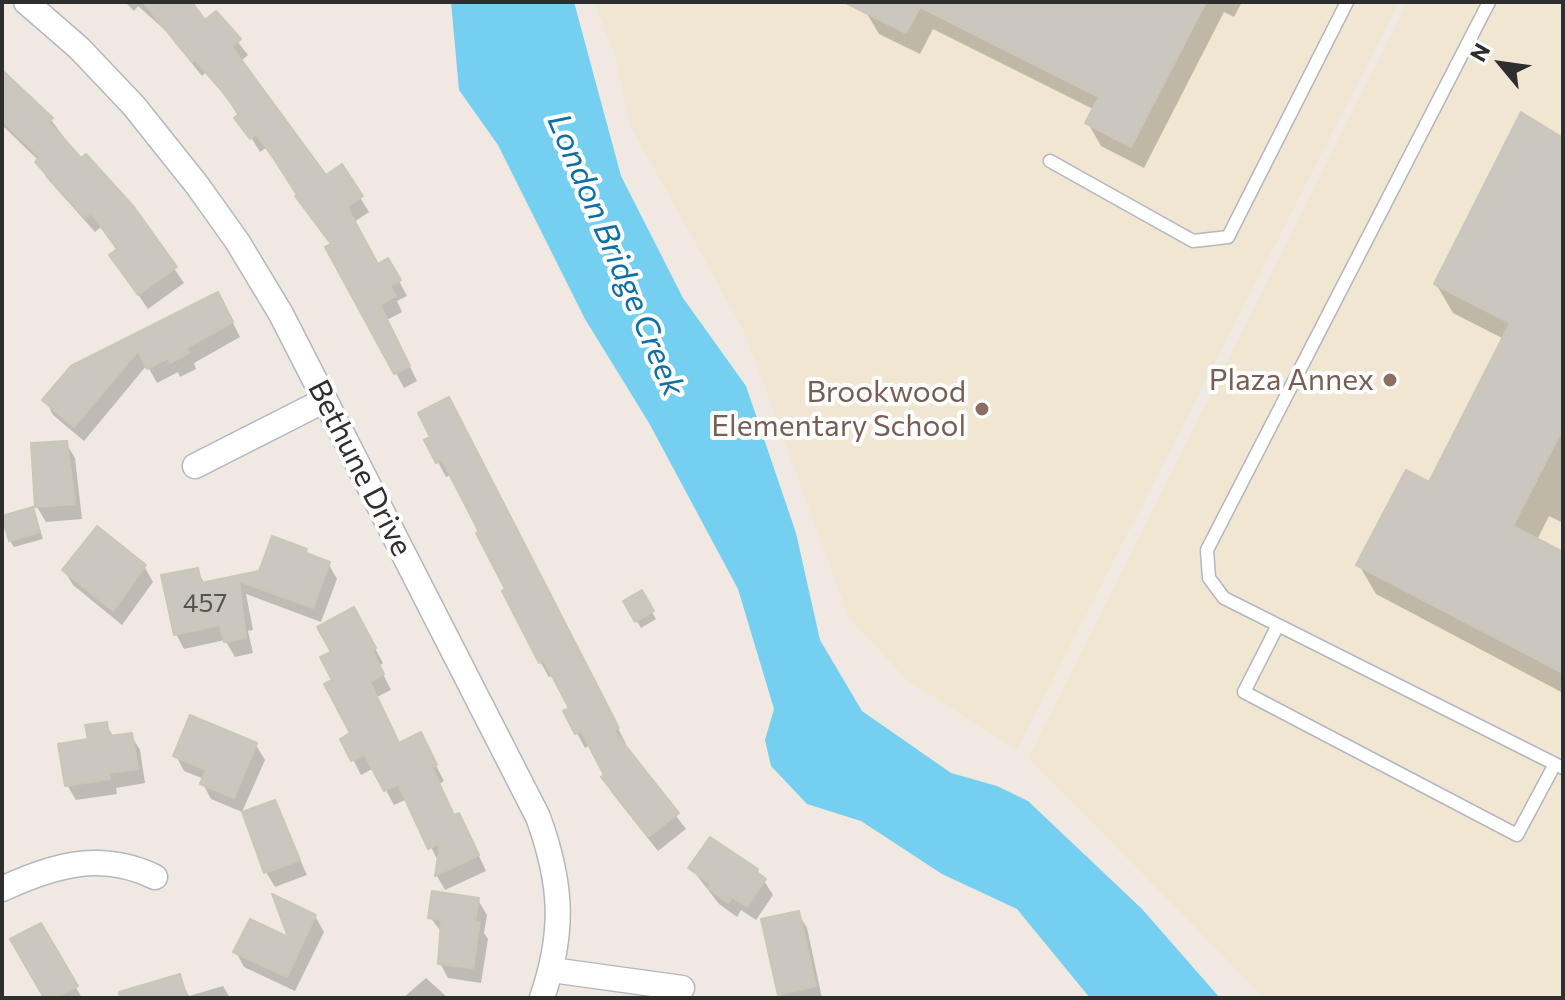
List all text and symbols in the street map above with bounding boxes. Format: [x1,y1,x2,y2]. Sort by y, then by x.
north arrow [1461,24,1541,104]
text: N [1464,38,1495,66]
water label: London Bridge Creek [539,108,693,402]
place label: Plaza Annex [1209,362,1374,398]
marker: Plaza Annex [1381,371,1399,389]
street label: Bethune Drive [300,374,420,562]
place label: Brookwood Elementary School [711,374,966,444]
marker: Brookwood Elementary School [973,400,991,418]
house number: 457 [183,587,227,619]

